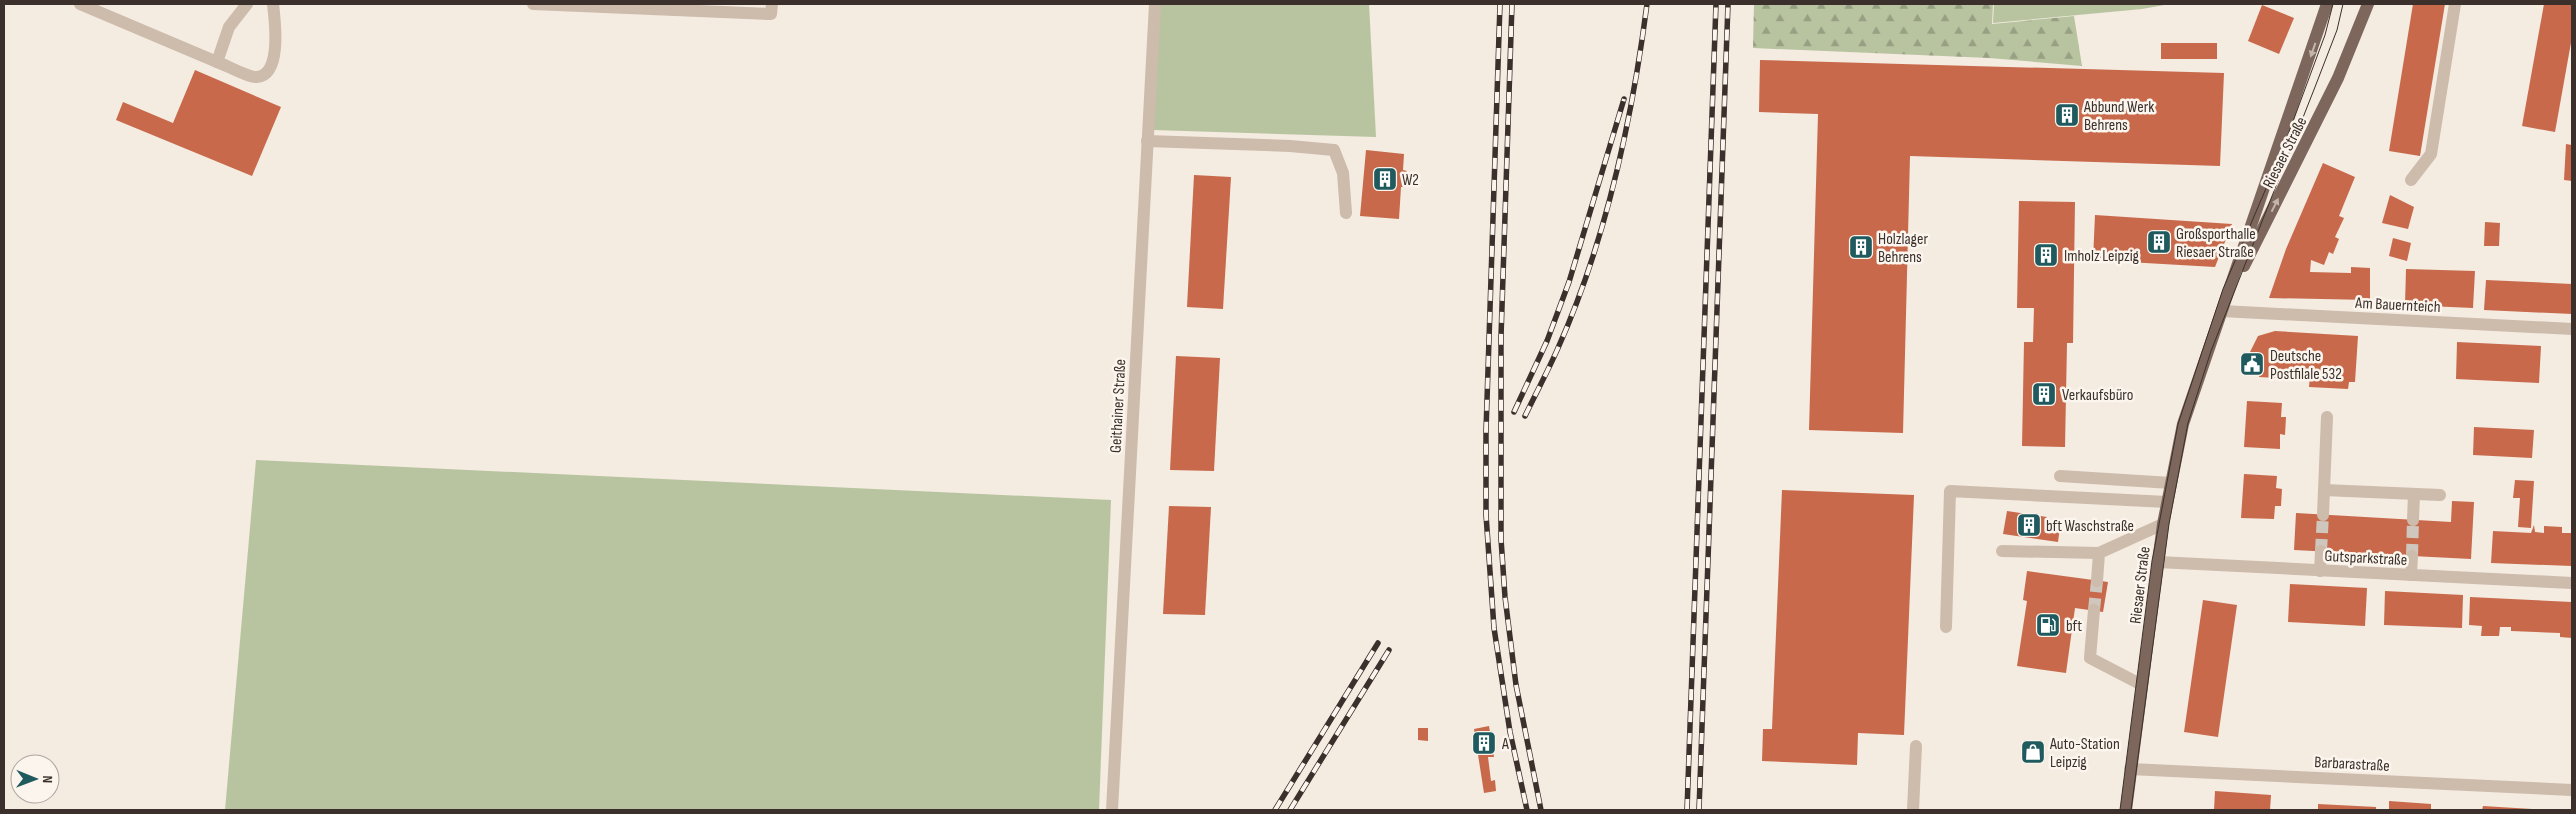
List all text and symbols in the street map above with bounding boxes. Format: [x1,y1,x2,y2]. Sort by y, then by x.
one-way arrow [2308,43,2316,58]
place label: Abbund Werk Behrens [2083,98,2154,135]
building icon: Abbund Werk Behrens [2054,102,2080,128]
street label: Riesaer Straße [2259,114,2311,192]
building icon: W2 [1372,166,1398,192]
place label: W2 [1402,171,1419,190]
one-way arrow [2271,198,2279,212]
place label: Großsporthalle Riesaer Straße [2176,225,2256,262]
building icon: Großsporthalle Riesaer Straße [2146,229,2172,255]
place label: Holzlager Behrens [1878,230,1928,267]
building icon: Holzlager Behrens [1848,234,1874,260]
building icon: Imholz Leipzig [2033,242,2059,268]
place label: Imholz Leipzig [2064,247,2139,266]
street label: Am Bauernteich [2354,294,2441,317]
place label: Deutsche Postfilale 532 [2270,347,2342,384]
public building icon: Deutsche Postfilale 532 [2239,351,2265,377]
street label: Geithainer Straße [1107,359,1130,454]
building icon: Verkaufsbüro [2031,381,2057,407]
place label: Verkaufsbüro [2062,386,2133,405]
building icon: bft Waschstraße [2016,512,2042,538]
place label: bft Waschstraße [2046,517,2134,536]
street label: Riesaer Straße [2126,546,2155,625]
street label: Gutsparkstraße [2324,547,2408,570]
fuel station icon: bft [2035,612,2061,638]
place label: bft [2066,617,2082,636]
building icon: A [1471,730,1497,756]
place label: A [1501,735,1509,754]
place label: Auto-Station Leipzig [2049,735,2120,772]
shop icon: Auto-Station Leipzig [2020,739,2046,765]
street label: Barbarastraße [2314,753,2390,776]
north arrow [10,754,60,804]
text: N [39,775,56,783]

